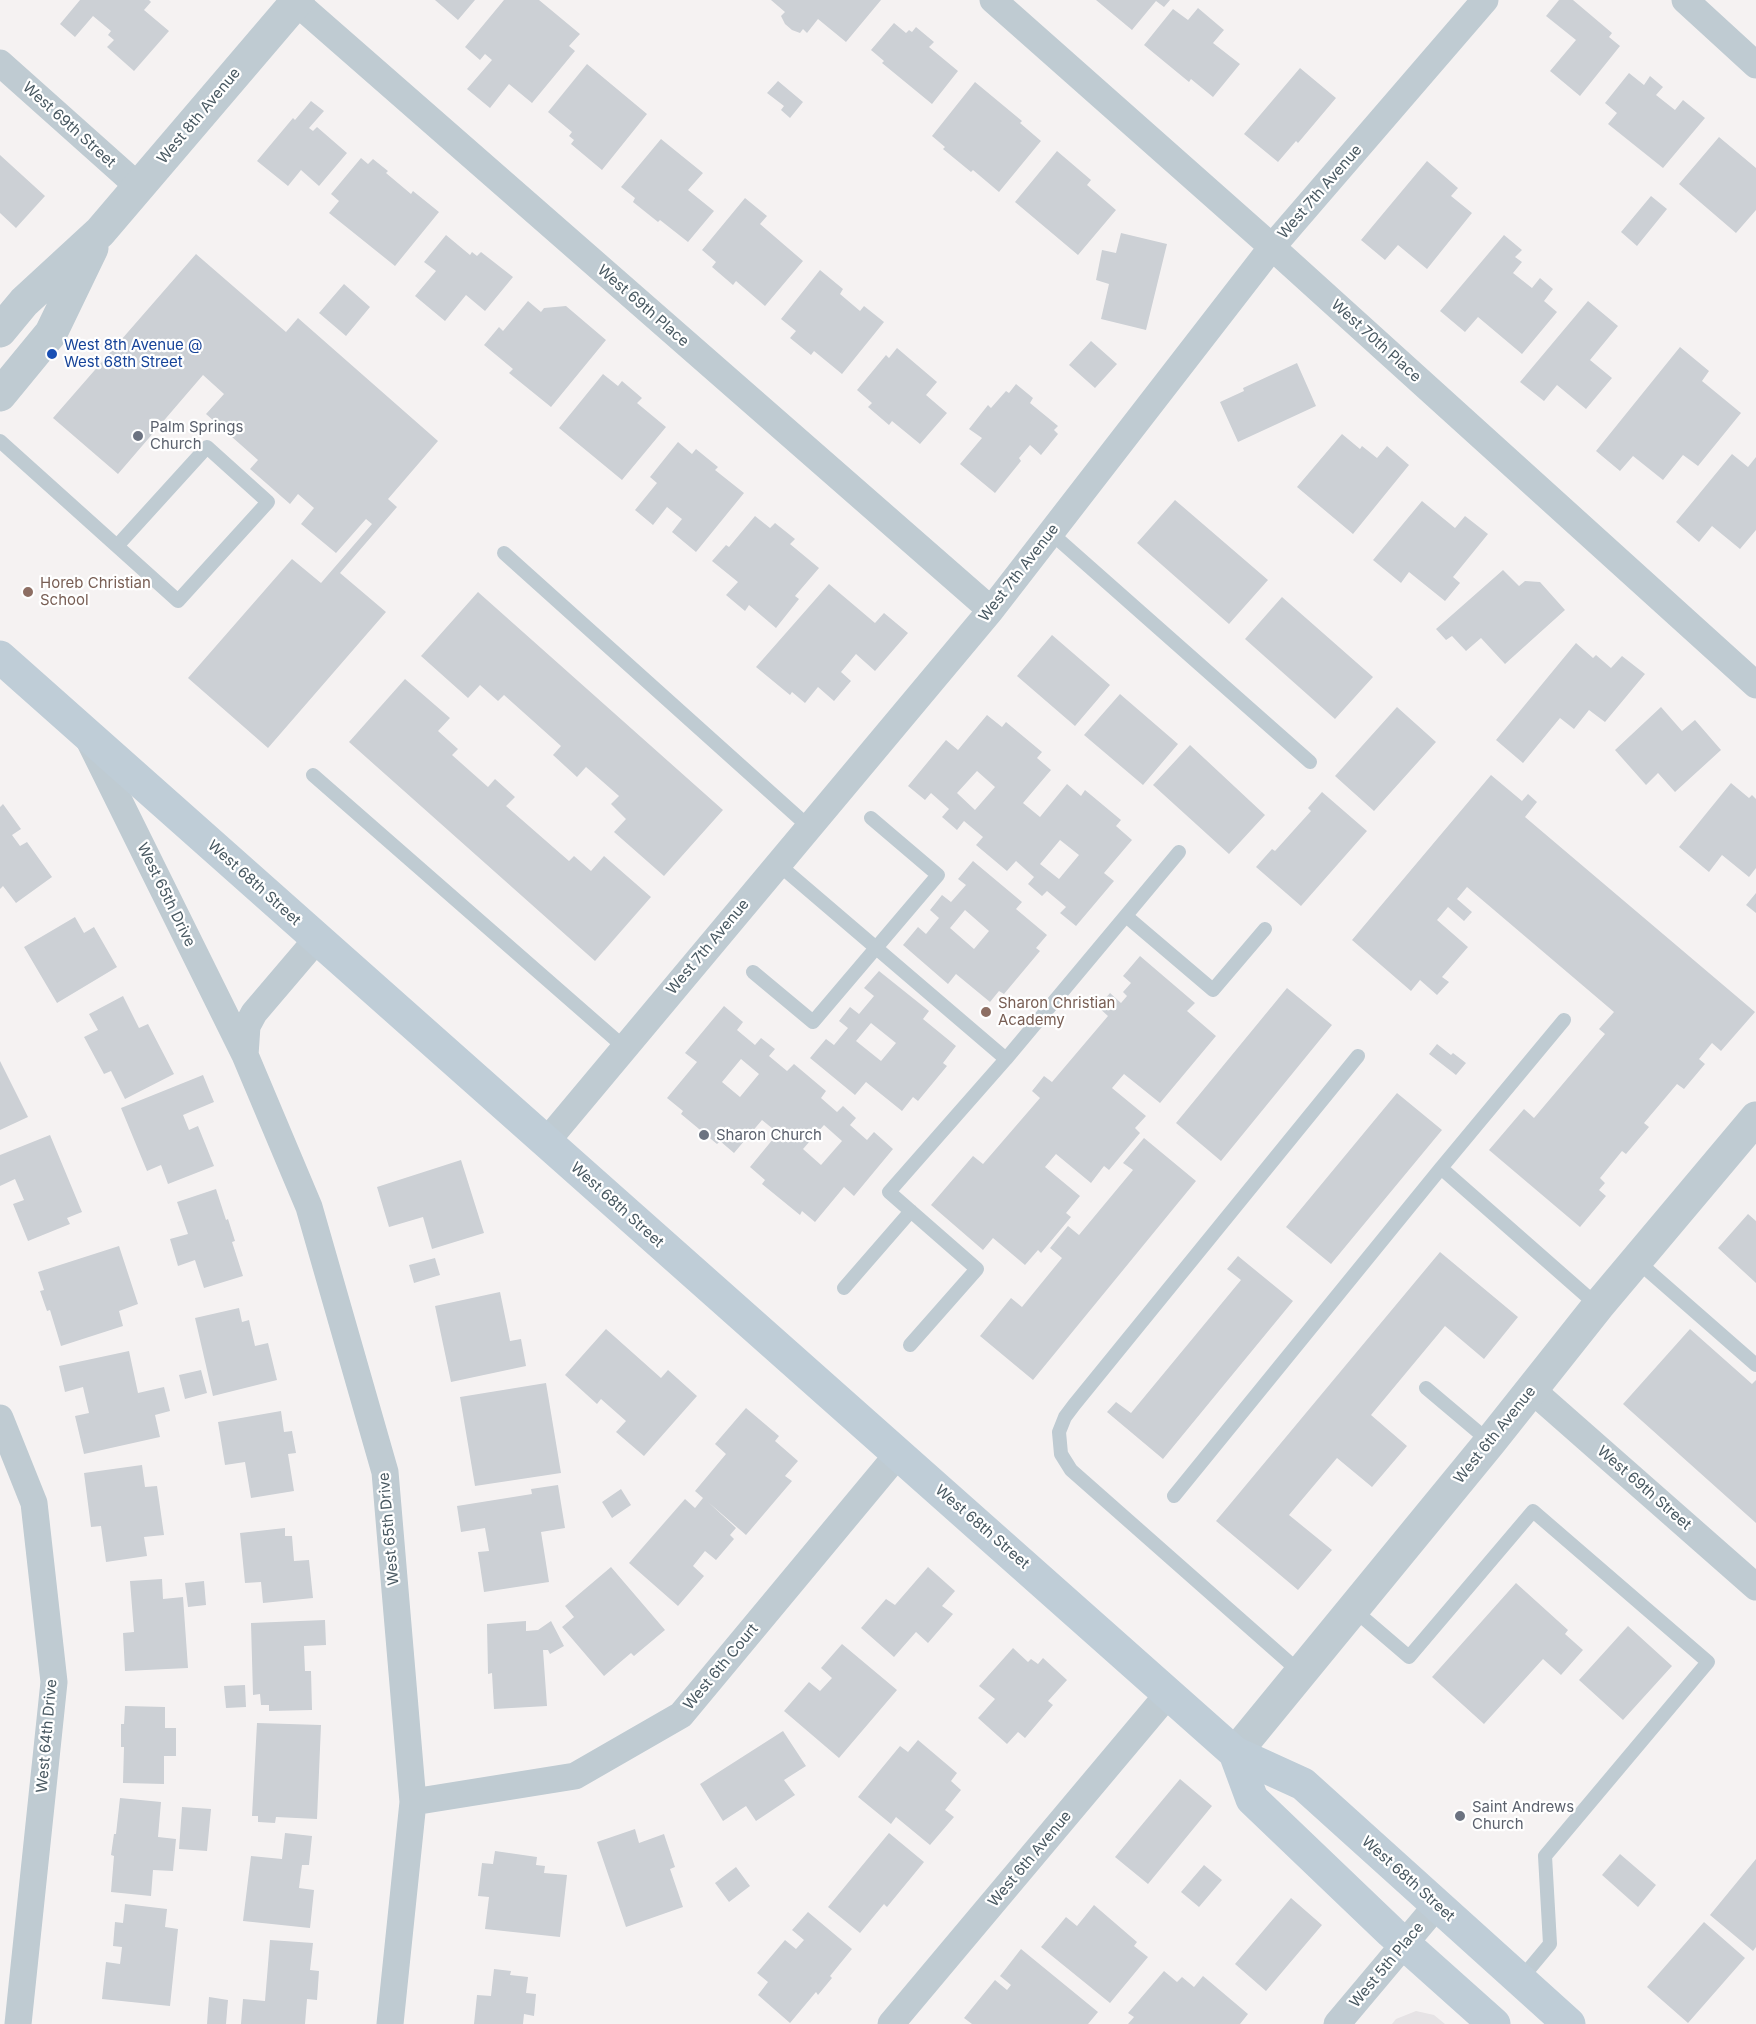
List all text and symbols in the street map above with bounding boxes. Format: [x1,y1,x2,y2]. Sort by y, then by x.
street label: West 8th Avenue [154,64,244,168]
street label: West 69th Street [19,79,119,171]
street label: West 7th Avenue [1274,141,1366,243]
street label: West 69th Place [593,261,693,351]
street label: West 70th Place [1327,296,1425,386]
place label: West 8th Avenue @ West 68th Street [64,336,202,371]
marker: West 8th Avenue @ West 68th Street [45,347,59,361]
place label: Palm Springs Church [150,418,243,453]
marker: Palm Springs Church [131,429,145,443]
street label: West 7th Avenue [975,521,1063,625]
place label: Horeb Christian School [40,574,151,609]
marker: Horeb Christian School [21,585,35,599]
street label: West 68th Street [204,837,304,929]
street label: West 65th Drive [133,840,199,950]
street label: West 7th Avenue [663,896,753,998]
place label: Sharon Christian Academy [998,994,1115,1029]
marker: Sharon Christian Academy [979,1005,993,1019]
place label: Sharon Church [716,1126,822,1144]
marker: Sharon Church [697,1128,711,1142]
street label: West 68th Street [567,1159,667,1251]
street label: West 6th Avenue [1450,1383,1540,1487]
street label: West 69th Street [1593,1442,1695,1534]
street label: West 65th Drive [375,1472,403,1586]
street label: West 68th Street [931,1481,1033,1573]
street label: West 6th Court [680,1620,762,1714]
street label: West 64th Drive [33,1678,61,1794]
place label: Saint Andrews Church [1472,1798,1574,1833]
street label: West 6th Avenue [985,1807,1075,1911]
marker: Saint Andrews Church [1453,1809,1467,1823]
street label: West 68th Street [1358,1833,1458,1925]
street label: West 5th Place [1346,1919,1428,2011]

